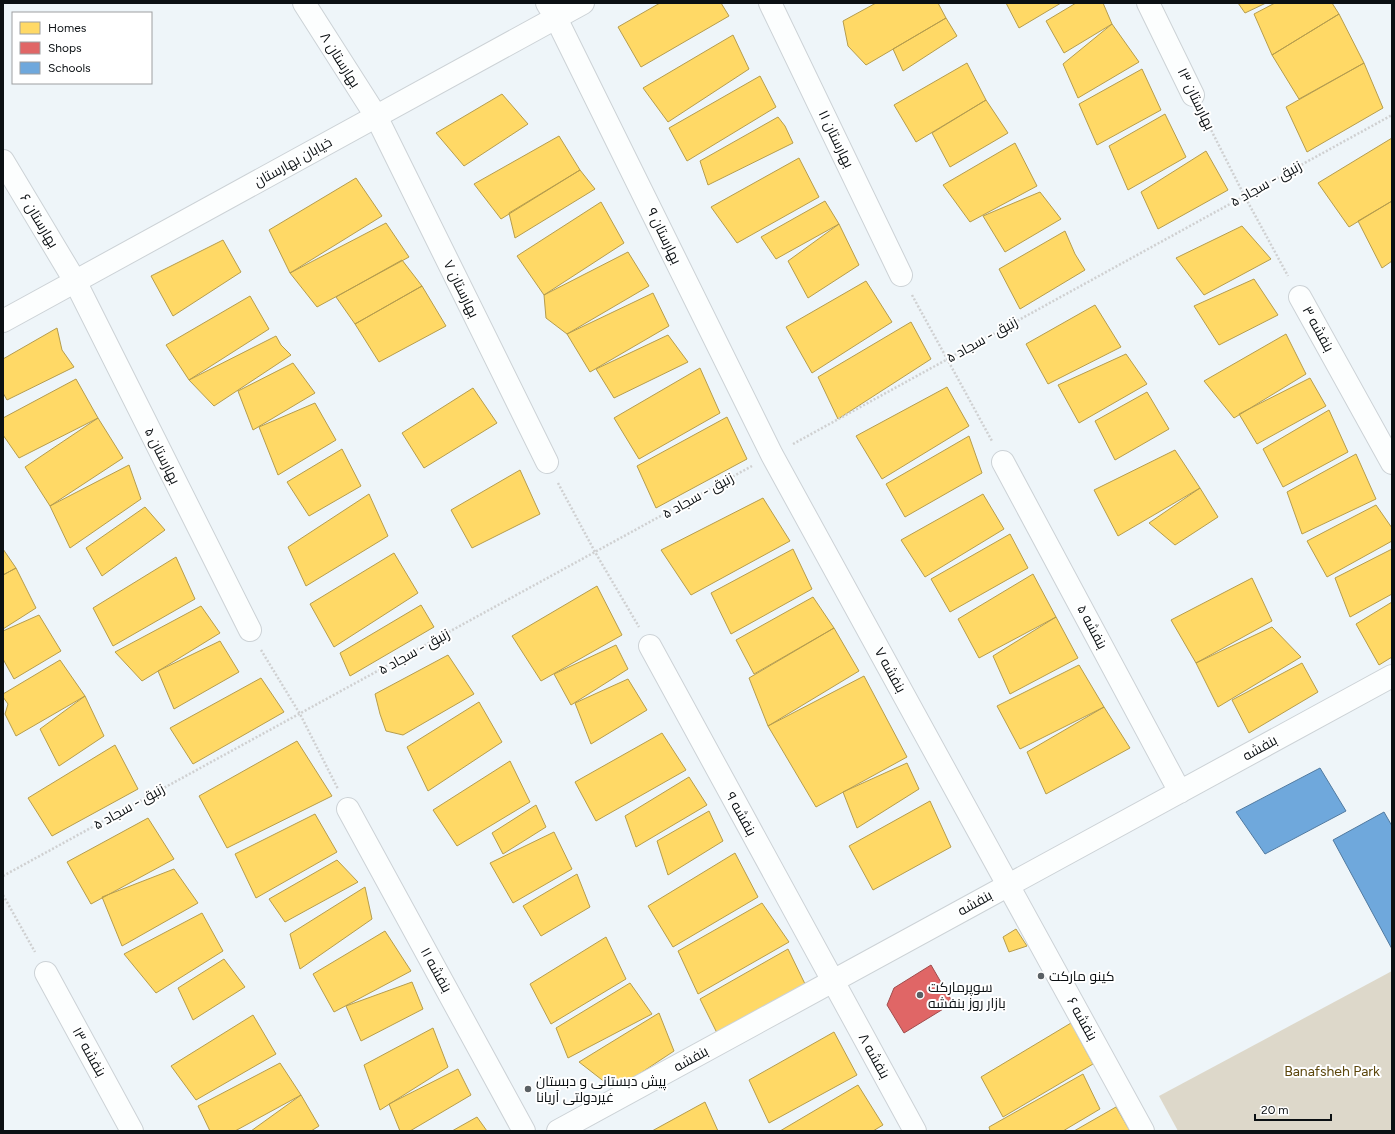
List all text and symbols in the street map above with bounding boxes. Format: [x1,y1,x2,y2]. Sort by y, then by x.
legend [12,12,152,84]
text: Homes [48,21,87,35]
street label: بهارستان ۸ [316,29,364,91]
text: Shops [48,41,82,55]
text: Schools [48,61,91,75]
street label: بهارستان ۱۳ [1174,65,1218,133]
street label: بهارستان ۱۱ [815,107,857,171]
street label: خیابان بهارستان [251,134,335,190]
street label: زنبق - سجاد ۵ [1227,157,1305,211]
street label: بهارستان ۶ [16,191,62,251]
street label: بهارستان ۹ [643,205,685,267]
street label: بهارستان ۷ [440,257,482,321]
street label: بنفشه ۳ [1298,303,1338,355]
street label: زنبق - سجاد ۵ [943,313,1021,367]
street label: بهارستان ۵ [141,425,183,487]
street label: زنبق - سجاد ۵ [659,469,737,523]
street label: بنفشه ۵ [1073,602,1111,652]
street label: زنبق - سجاد ۵ [375,625,453,679]
street label: بنفشه ۷ [871,644,909,696]
street label: بنفشه [1240,732,1280,764]
street label: زنبق - سجاد ۵ [90,780,168,834]
street label: بنفشه ۹ [722,789,760,839]
street label: بنفشه [955,887,995,919]
street label: بنفشه ۱۱ [417,944,455,996]
place label: کینو مارکت [1049,968,1115,985]
marker: کینو مارکت [1036,971,1046,981]
place label: سوپرمارکت بازار روز بنفشه [928,979,1006,1012]
marker: سوپرمارکت بازار روز بنفشه [915,990,925,1000]
street label: بنفشه ۶ [1063,994,1101,1044]
street label: بنفشه ۱۳ [68,1024,110,1080]
street label: بنفشه ۸ [855,1030,893,1082]
street label: بنفشه [671,1043,711,1075]
park label: Banafsheh Park [1284,1063,1380,1080]
place label: پیش دبستانی و دبستان غیردولتی آریانا [536,1073,667,1106]
marker: پیش دبستانی و دبستان غیردولتی آریانا [523,1084,533,1094]
scale bar [1255,1096,1331,1122]
text: 20 m [1261,1103,1289,1117]

